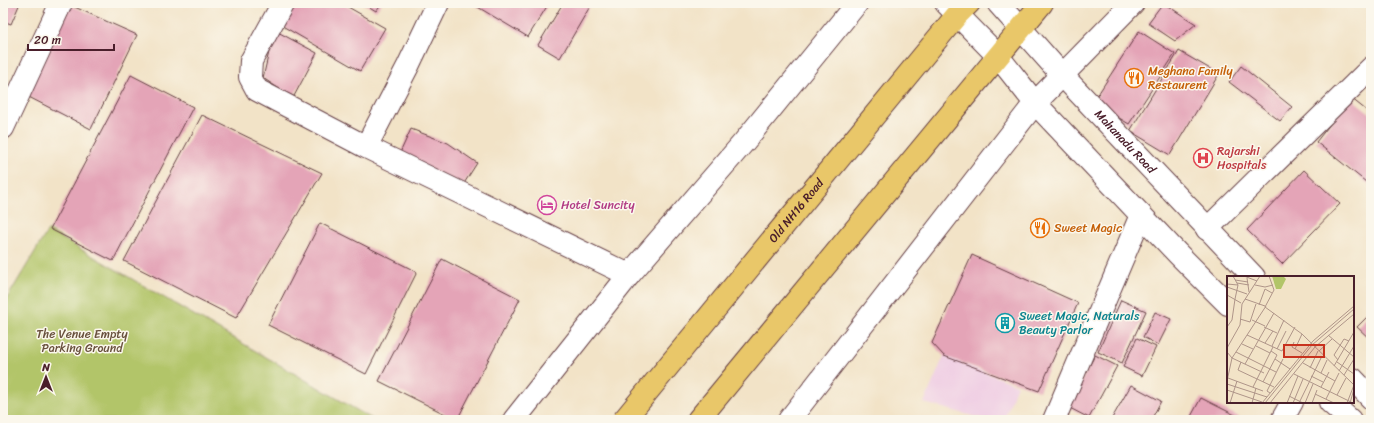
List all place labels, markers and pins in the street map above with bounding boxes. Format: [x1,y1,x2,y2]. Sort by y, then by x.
place label: Meghana Family Restaurent [1148,60,1234,96]
restaurant icon: Meghana Family Restaurent [1123,67,1145,89]
place label: Rajarshi Hospitals [1217,140,1267,176]
hospital icon: Rajarshi Hospitals [1192,147,1214,169]
hotel icon: Hotel Suncity [536,194,558,216]
place label: Hotel Suncity [561,194,636,216]
restaurant icon: Sweet Magic [1029,217,1051,239]
place label: Sweet Magic [1054,217,1122,239]
place label: Sweet Magic, Naturals Beauty Parlor [1019,305,1140,341]
building icon: Sweet Magic, Naturals Beauty Parlor [994,312,1016,334]

